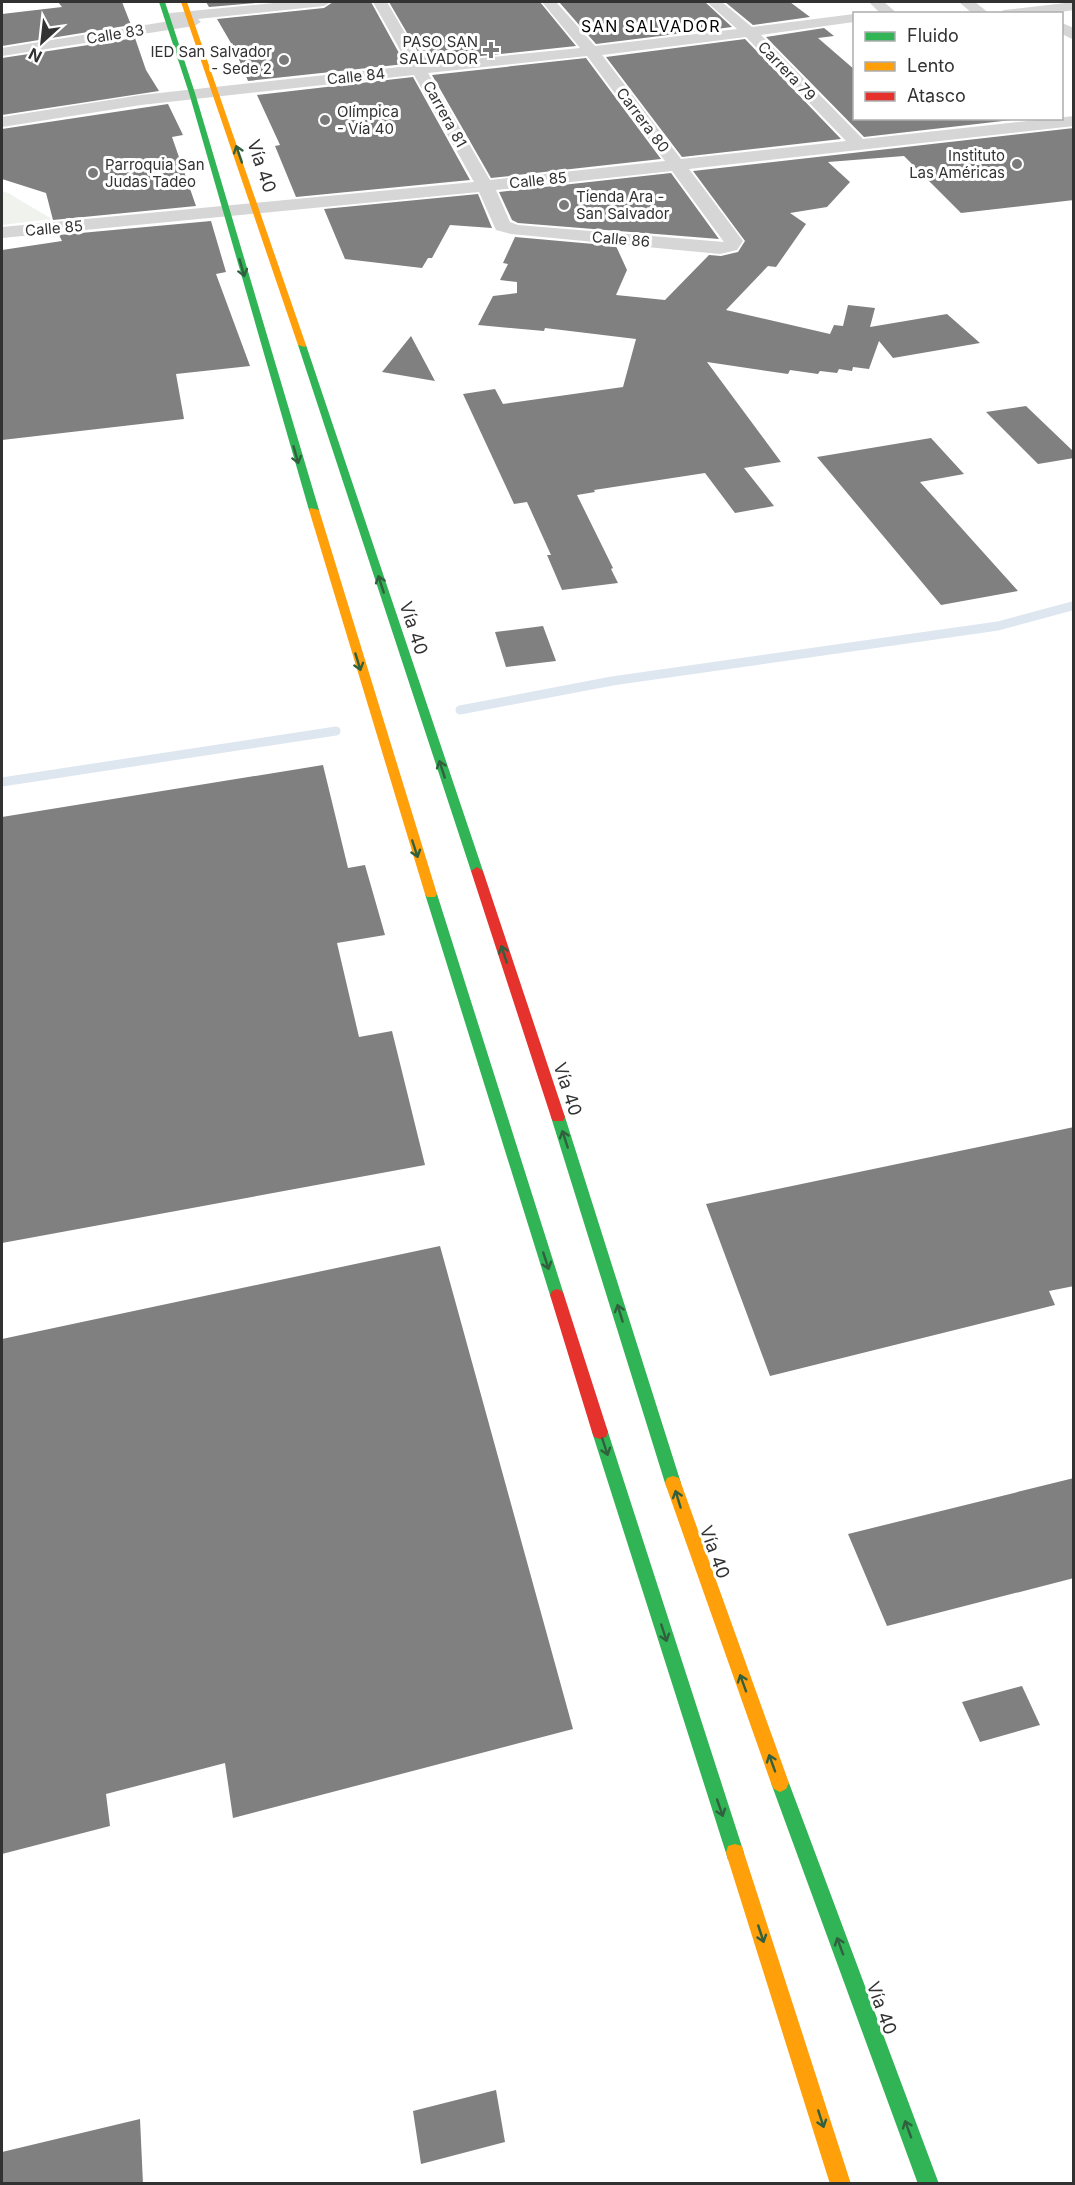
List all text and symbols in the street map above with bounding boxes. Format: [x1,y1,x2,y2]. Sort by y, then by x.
north arrow [12,12,72,72]
legend [853,12,1063,120]
district label: SAN SALVADOR [581,16,721,36]
street label: Calle 83 [85,20,145,48]
text: Fluido [907,25,959,46]
place label: PASO SAN SALVADOR [399,32,478,68]
street label: Carrera 79 [754,37,820,105]
marker: PASO SAN SALVADOR [482,41,500,59]
place label: IED San Salvador - Sede 2 [150,42,272,78]
text: N [25,44,45,67]
marker: IED San Salvador - Sede 2 [277,53,291,67]
text: Lento [907,55,955,76]
street label: Calle 84 [326,63,386,89]
street label: Carrera 81 [419,77,471,151]
street label: Carrera 80 [612,84,674,156]
text: Atasco [907,85,966,106]
place label: Olímpica - Vía 40 [337,102,399,138]
marker: Olímpica - Vía 40 [318,113,332,127]
street label: Vía 40 [243,137,281,195]
one-way arrow [232,145,243,164]
place label: Instituto Las Américas [909,146,1005,182]
place label: Parroquia San Judas Tadeo [105,155,205,191]
marker: Instituto Las Américas [1010,157,1024,171]
marker: Parroquia San Judas Tadeo [86,166,100,180]
street label: Calle 85 [508,168,568,192]
place label: Tienda Ara - San Salvador [576,187,670,223]
marker: Tienda Ara - San Salvador [557,198,571,212]
street label: Calle 85 [24,216,84,240]
street label: Calle 86 [591,227,651,251]
one-way arrow [237,258,248,277]
one-way arrow [291,445,302,464]
one-way arrow [374,575,385,594]
street label: Vía 40 [396,599,432,657]
one-way arrow [353,652,364,671]
one-way arrow [436,760,447,779]
one-way arrow [410,839,421,858]
one-way arrow [497,945,508,964]
street label: Vía 40 [550,1060,586,1118]
one-way arrow [559,1130,570,1149]
one-way arrow [542,1251,553,1270]
one-way arrow [614,1303,625,1322]
one-way arrow [600,1437,611,1456]
one-way arrow [672,1490,683,1509]
street label: Vía 40 [696,1523,734,1581]
one-way arrow [659,1623,670,1642]
one-way arrow [736,1674,747,1693]
one-way arrow [766,1754,777,1773]
one-way arrow [716,1798,727,1817]
one-way arrow [757,1924,768,1943]
one-way arrow [834,1937,845,1956]
street label: Vía 40 [863,1979,901,2037]
one-way arrow [816,2109,827,2128]
one-way arrow [902,2120,913,2139]

